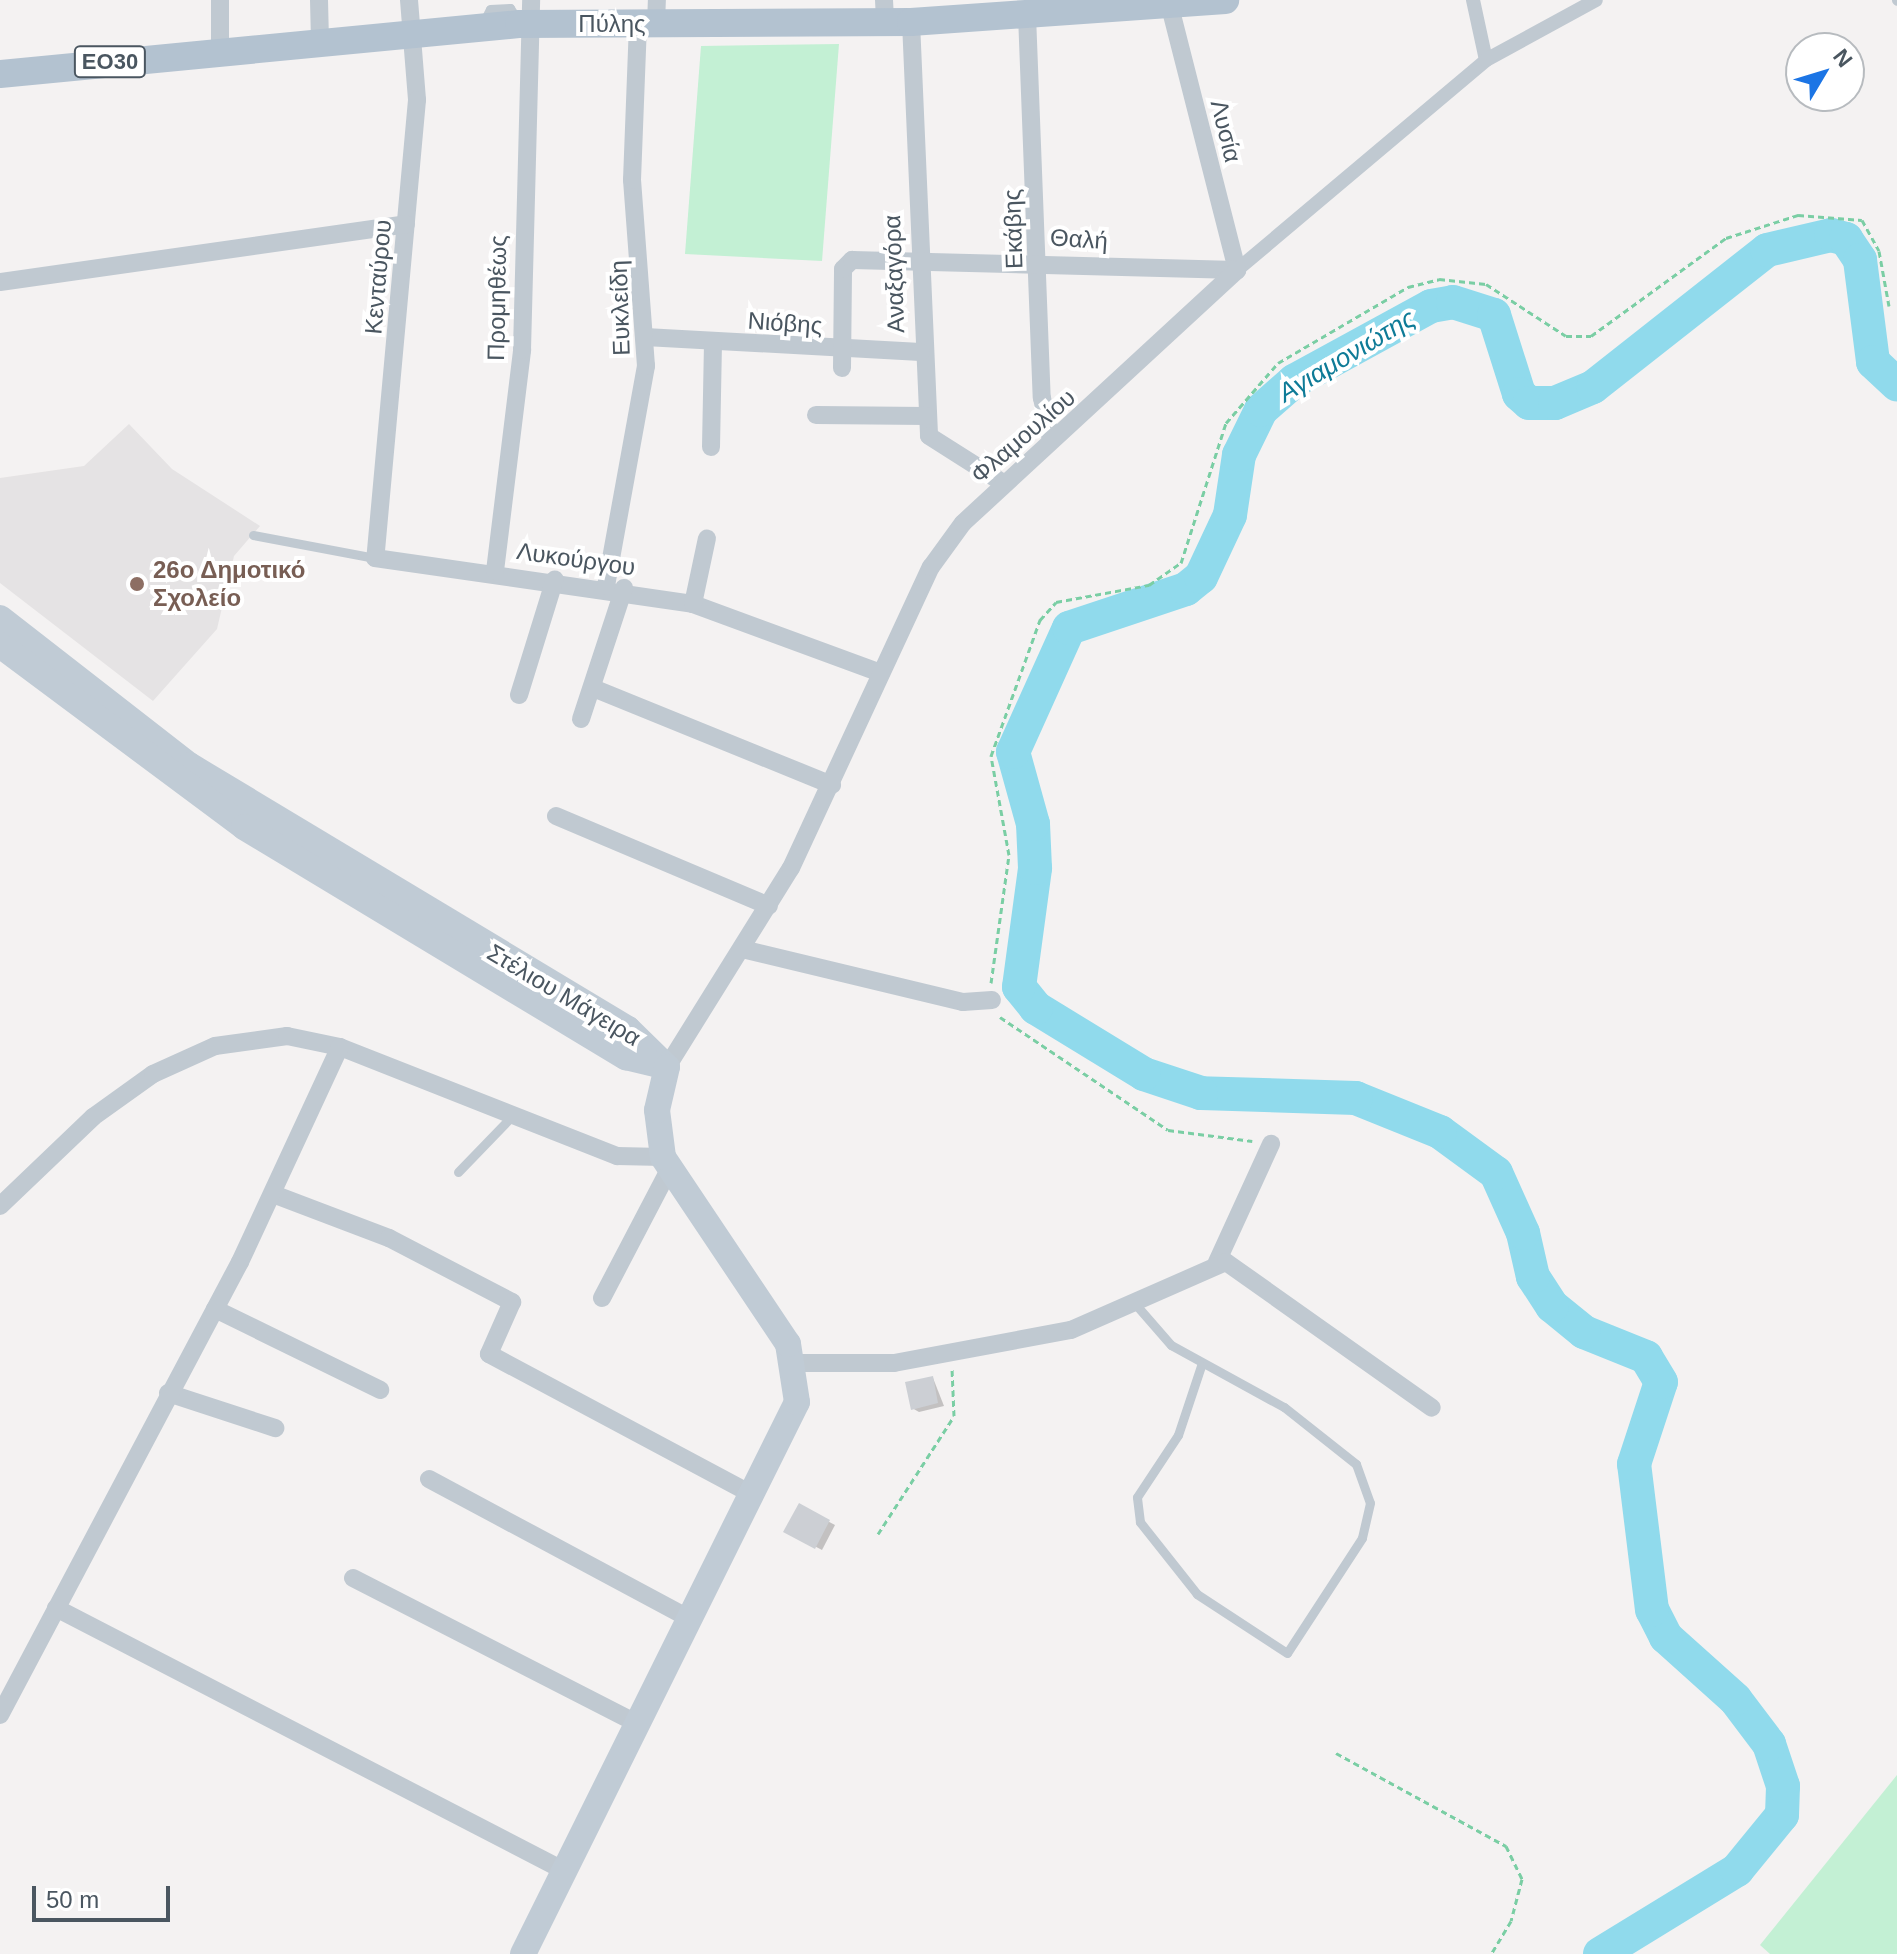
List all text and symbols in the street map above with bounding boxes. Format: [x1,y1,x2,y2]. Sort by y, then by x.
street label: Πύλης [578,10,646,38]
north arrow [1785,32,1865,112]
road number: ΕΟ30 [72,44,148,80]
text: N [1828,44,1857,72]
street label: Λυσία [1204,97,1248,165]
street label: Εκάβης [997,188,1029,270]
street label: Αναξαγόρα [878,214,910,334]
street label: Κενταύρου [359,218,397,336]
street label: Θαλή [1049,223,1109,255]
street label: Προμηθέως [482,235,512,361]
street label: Ευκλείδη [604,260,636,356]
water label: Αγιαμονιώτης [1273,303,1421,409]
street label: Νιόβης [747,306,823,340]
street label: Φλαμουλίου [965,383,1081,489]
street label: Λυκούργου [515,536,637,582]
place label: 26ο Δημοτικό Σχολείο [153,556,306,612]
marker: 26ο Δημοτικό Σχολείο [128,575,146,593]
street label: Στέλιου Μάγειρα [482,938,646,1052]
scale bar [36,1870,174,1920]
text: 50 m [46,1886,99,1913]

